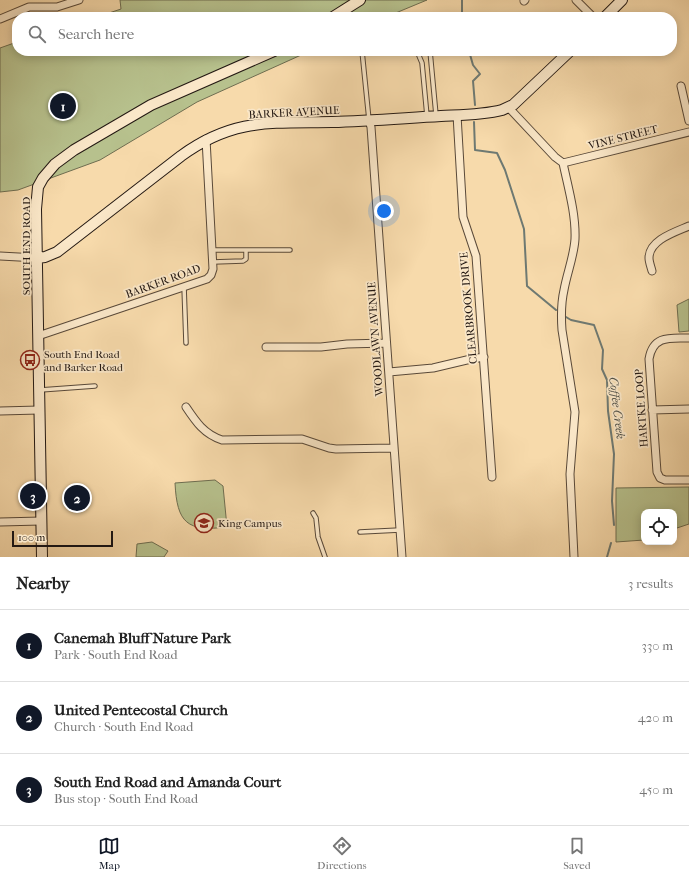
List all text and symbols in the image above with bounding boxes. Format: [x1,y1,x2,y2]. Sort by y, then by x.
search box [12,12,677,56]
icon: search [26,23,48,45]
text: Search here [58,25,134,43]
pin: 1 [50,91,76,121]
street label: BARKER AVENUE [248,104,340,121]
street label: VINE STREET [586,122,660,153]
street label: SOUTH END ROAD [20,197,33,295]
your location [374,201,394,221]
street label: CLEARBROOK DRIVE [457,251,480,365]
street label: BARKER ROAD [124,262,203,301]
street label: WOODLAWN AVENUE [365,281,386,398]
place label: South End Road and Barker Road [44,348,124,374]
bus stop icon: South End Road and Barker Road [19,349,41,371]
street label: HARTKE LOOP [632,368,651,448]
water label: Coffee Creek [606,376,628,440]
pin: 3 [20,481,46,511]
pin: 2 [64,483,90,513]
map controls [641,509,677,545]
button: locate [641,509,677,545]
school or university icon: King Campus [193,512,215,534]
place label: King Campus [218,517,282,530]
scale bar [12,529,113,548]
text: 100 m [18,531,46,544]
text: Nearby [16,573,70,593]
text: 3 results [628,576,673,591]
text: Canemah Bluff Nature Park [54,629,231,647]
text: 1 [27,638,31,653]
text: 330 m [642,638,673,653]
text: Park · South End Road [54,647,178,662]
text: United Pentecostal Church [54,701,228,719]
text: 2 [26,710,32,725]
text: 420 m [638,710,673,725]
text: Church · South End Road [54,719,193,734]
text: South End Road and Amanda Court [54,773,281,791]
text: 3 [26,782,32,797]
text: 450 m [639,782,673,797]
text: Bus stop · South End Road [54,791,198,806]
tab: Map [98,835,120,872]
tab: Directions [317,835,367,872]
tab: Saved [563,835,591,872]

